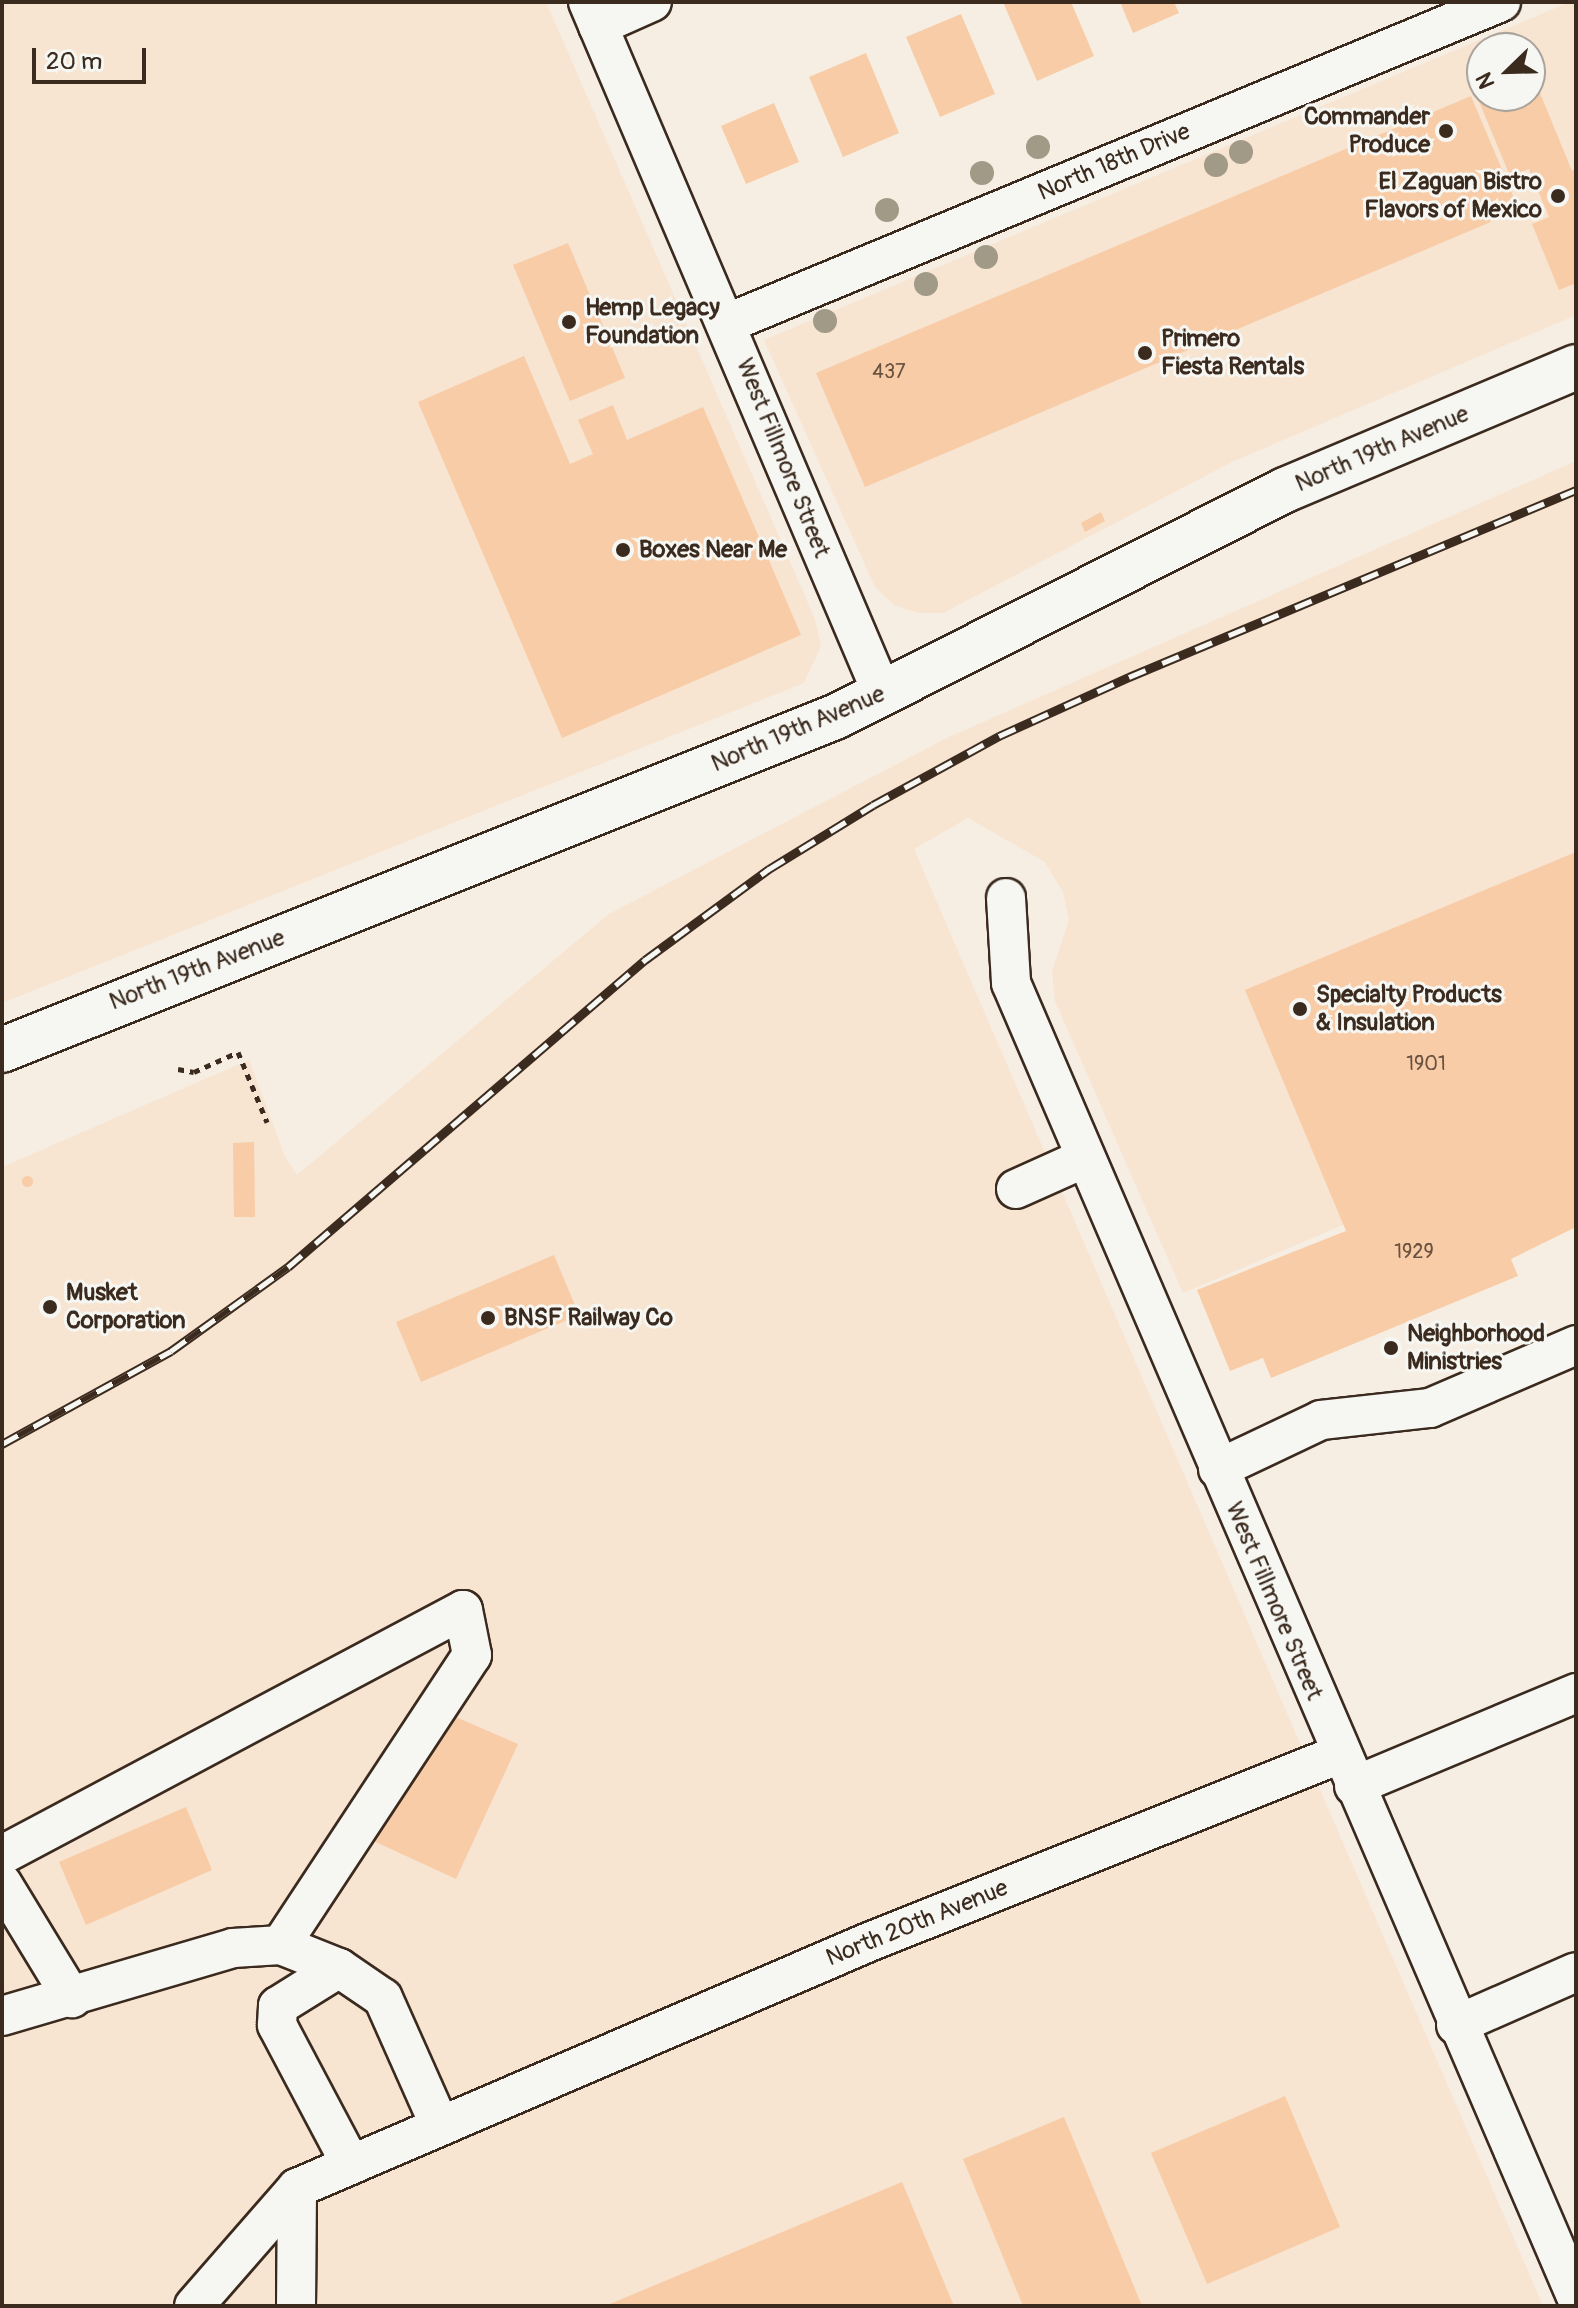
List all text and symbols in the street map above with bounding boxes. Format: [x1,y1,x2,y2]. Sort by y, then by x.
scale bar [36,32,150,82]
north arrow [1466,32,1546,112]
text: 20 m [46,47,102,76]
text: N [1470,68,1502,93]
place label: Commander Produce [1304,103,1430,159]
street label: North 18th Drive [1034,117,1194,207]
marker: Commander Produce [1437,122,1455,140]
place label: El Zaguan Bistro Flavors of Mexico [1364,168,1542,224]
marker: El Zaguan Bistro Flavors of Mexico [1549,187,1567,205]
place label: Hemp Legacy Foundation [585,294,720,350]
marker: Hemp Legacy Foundation [560,313,578,331]
place label: Primero Fiesta Rentals [1161,325,1304,381]
marker: Primero Fiesta Rentals [1136,344,1154,362]
street label: West Fillmore Street [730,354,836,562]
house number: 437 [872,359,906,383]
street label: North 19th Avenue [1291,400,1473,498]
place label: Boxes Near Me [639,536,787,564]
marker: Boxes Near Me [614,541,632,559]
street label: North 19th Avenue [707,680,889,778]
street label: North 19th Avenue [105,923,289,1017]
place label: Specialty Products & Insulation [1316,981,1502,1037]
marker: Specialty Products & Insulation [1291,1000,1309,1018]
house number: 1901 [1406,1051,1446,1075]
house number: 1929 [1394,1239,1434,1263]
place label: Musket Corporation [66,1279,186,1335]
marker: Musket Corporation [41,1298,59,1316]
place label: BNSF Railway Co [504,1304,673,1332]
marker: BNSF Railway Co [479,1309,497,1327]
place label: Neighborhood Ministries [1407,1320,1545,1376]
marker: Neighborhood Ministries [1382,1339,1400,1357]
street label: West Fillmore Street [1219,1498,1329,1704]
street label: North 20th Avenue [822,1873,1012,1973]

